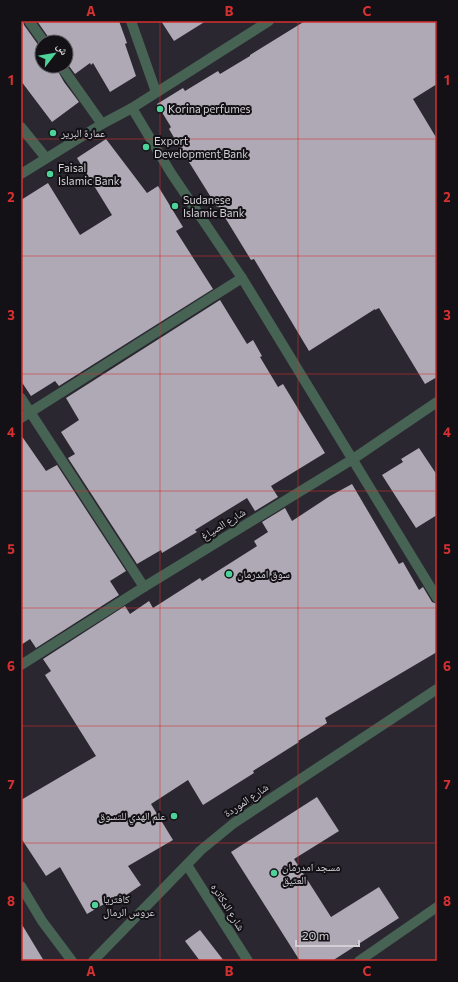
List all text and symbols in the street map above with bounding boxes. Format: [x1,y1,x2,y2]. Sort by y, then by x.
text: A [86,3,96,19]
text: B [225,3,234,19]
text: C [363,3,372,19]
north arrow [34,34,74,74]
text: ش [53,40,72,58]
text: 1 [8,72,14,88]
text: 1 [444,72,450,88]
place label: Korina perfumes [168,102,251,115]
marker: Korina perfumes [155,104,165,114]
place label: عمارة البرير [60,126,106,139]
marker: عمارة البرير [48,128,58,138]
place label: Export Development Bank [154,134,248,160]
marker: Export Development Bank [141,142,151,152]
place label: Faisal Islamic Bank [58,161,120,187]
marker: Faisal Islamic Bank [45,169,55,179]
text: 2 [7,189,15,205]
text: 2 [443,189,451,205]
place label: Sudanese Islamic Bank [183,193,245,219]
marker: Sudanese Islamic Bank [170,201,180,211]
text: 3 [7,307,15,323]
text: 3 [443,307,451,323]
text: 4 [7,424,15,440]
text: 4 [443,424,451,440]
street label: شارع الصياغ [198,505,248,543]
text: 5 [7,541,15,557]
text: 5 [443,541,451,557]
place label: سوق امدرمان [237,567,290,581]
marker: سوق امدرمان [224,569,234,579]
text: 6 [7,658,15,674]
text: 6 [443,658,451,674]
text: 7 [7,776,15,792]
text: 7 [443,776,451,792]
street label: شارع الموردة [221,780,271,820]
place label: علم الهدي للتسوق [98,809,166,825]
marker: علم الهدي للتسوق [169,811,179,821]
place label: مسجد امدرمان العتيق [282,860,340,887]
marker: مسجد امدرمان العتيق [269,868,279,878]
street label: شارع الدكاتره [208,881,248,933]
place label: كافتريا عروس الرمال [103,892,156,919]
text: 8 [7,893,15,909]
text: 8 [443,893,451,909]
marker: كافتريا عروس الرمال [90,900,100,910]
scale bar [296,922,359,948]
text: 20 m [302,928,329,942]
text: A [86,963,96,979]
text: B [225,963,234,979]
text: C [363,963,372,979]

